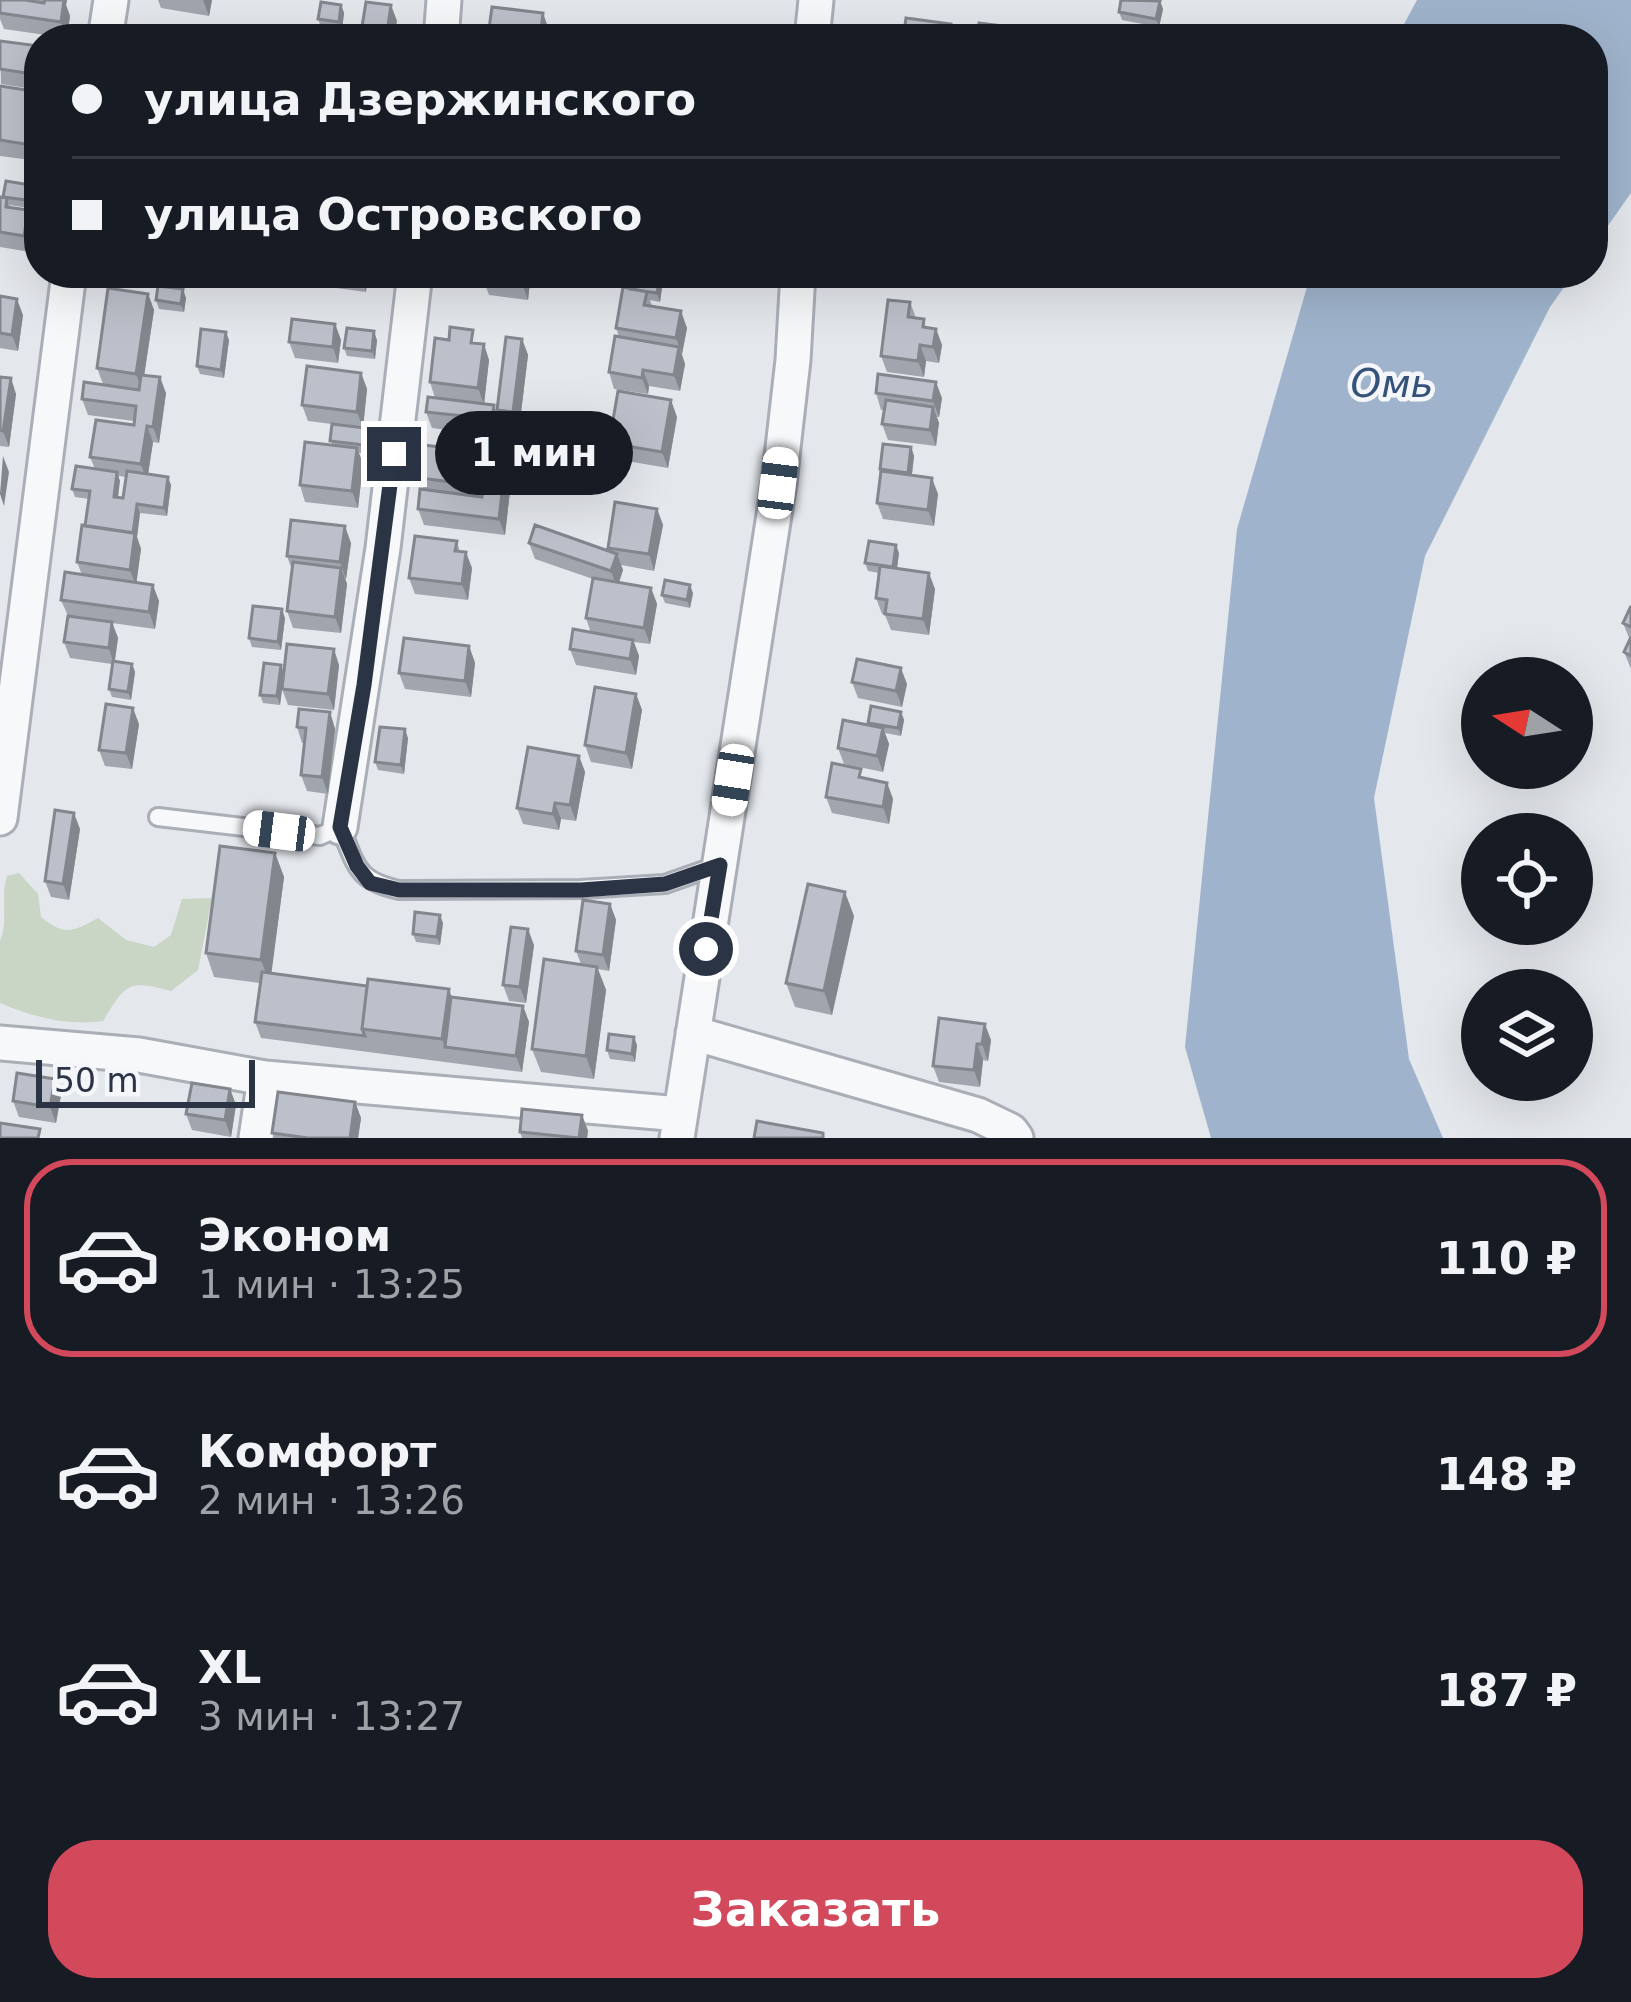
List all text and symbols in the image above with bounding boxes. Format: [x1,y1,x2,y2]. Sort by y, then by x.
text: улица Дзержинского [144,73,696,126]
text: улица Островского [144,188,642,241]
water label: Омь [1350,361,1434,406]
callout: 1 мин [436,412,634,496]
route end [367,427,421,481]
text: 1 мин [471,430,597,475]
car [756,445,800,521]
north arrow [1461,657,1593,789]
map controls [1461,657,1593,1101]
car [710,742,756,818]
car [241,809,317,853]
button: locate [1461,813,1593,945]
route start [679,922,733,976]
button: layers [1461,969,1593,1101]
scale bar [36,1054,255,1107]
text: 50 m [54,1061,139,1100]
icon: car [54,1204,162,1312]
text: Эконом [198,1209,391,1262]
text: 110 ₽ [1436,1232,1577,1285]
text: 1 мин · 13:25 [198,1262,465,1307]
icon: car [54,1420,162,1528]
text: Комфорт [198,1425,436,1478]
text: 148 ₽ [1436,1448,1577,1501]
text: 2 мин · 13:26 [198,1478,465,1523]
icon: car [54,1636,162,1744]
text: XL [198,1641,261,1694]
text: 187 ₽ [1436,1664,1577,1717]
text: 3 мин · 13:27 [198,1694,465,1739]
button: Заказать [48,1840,1583,1978]

